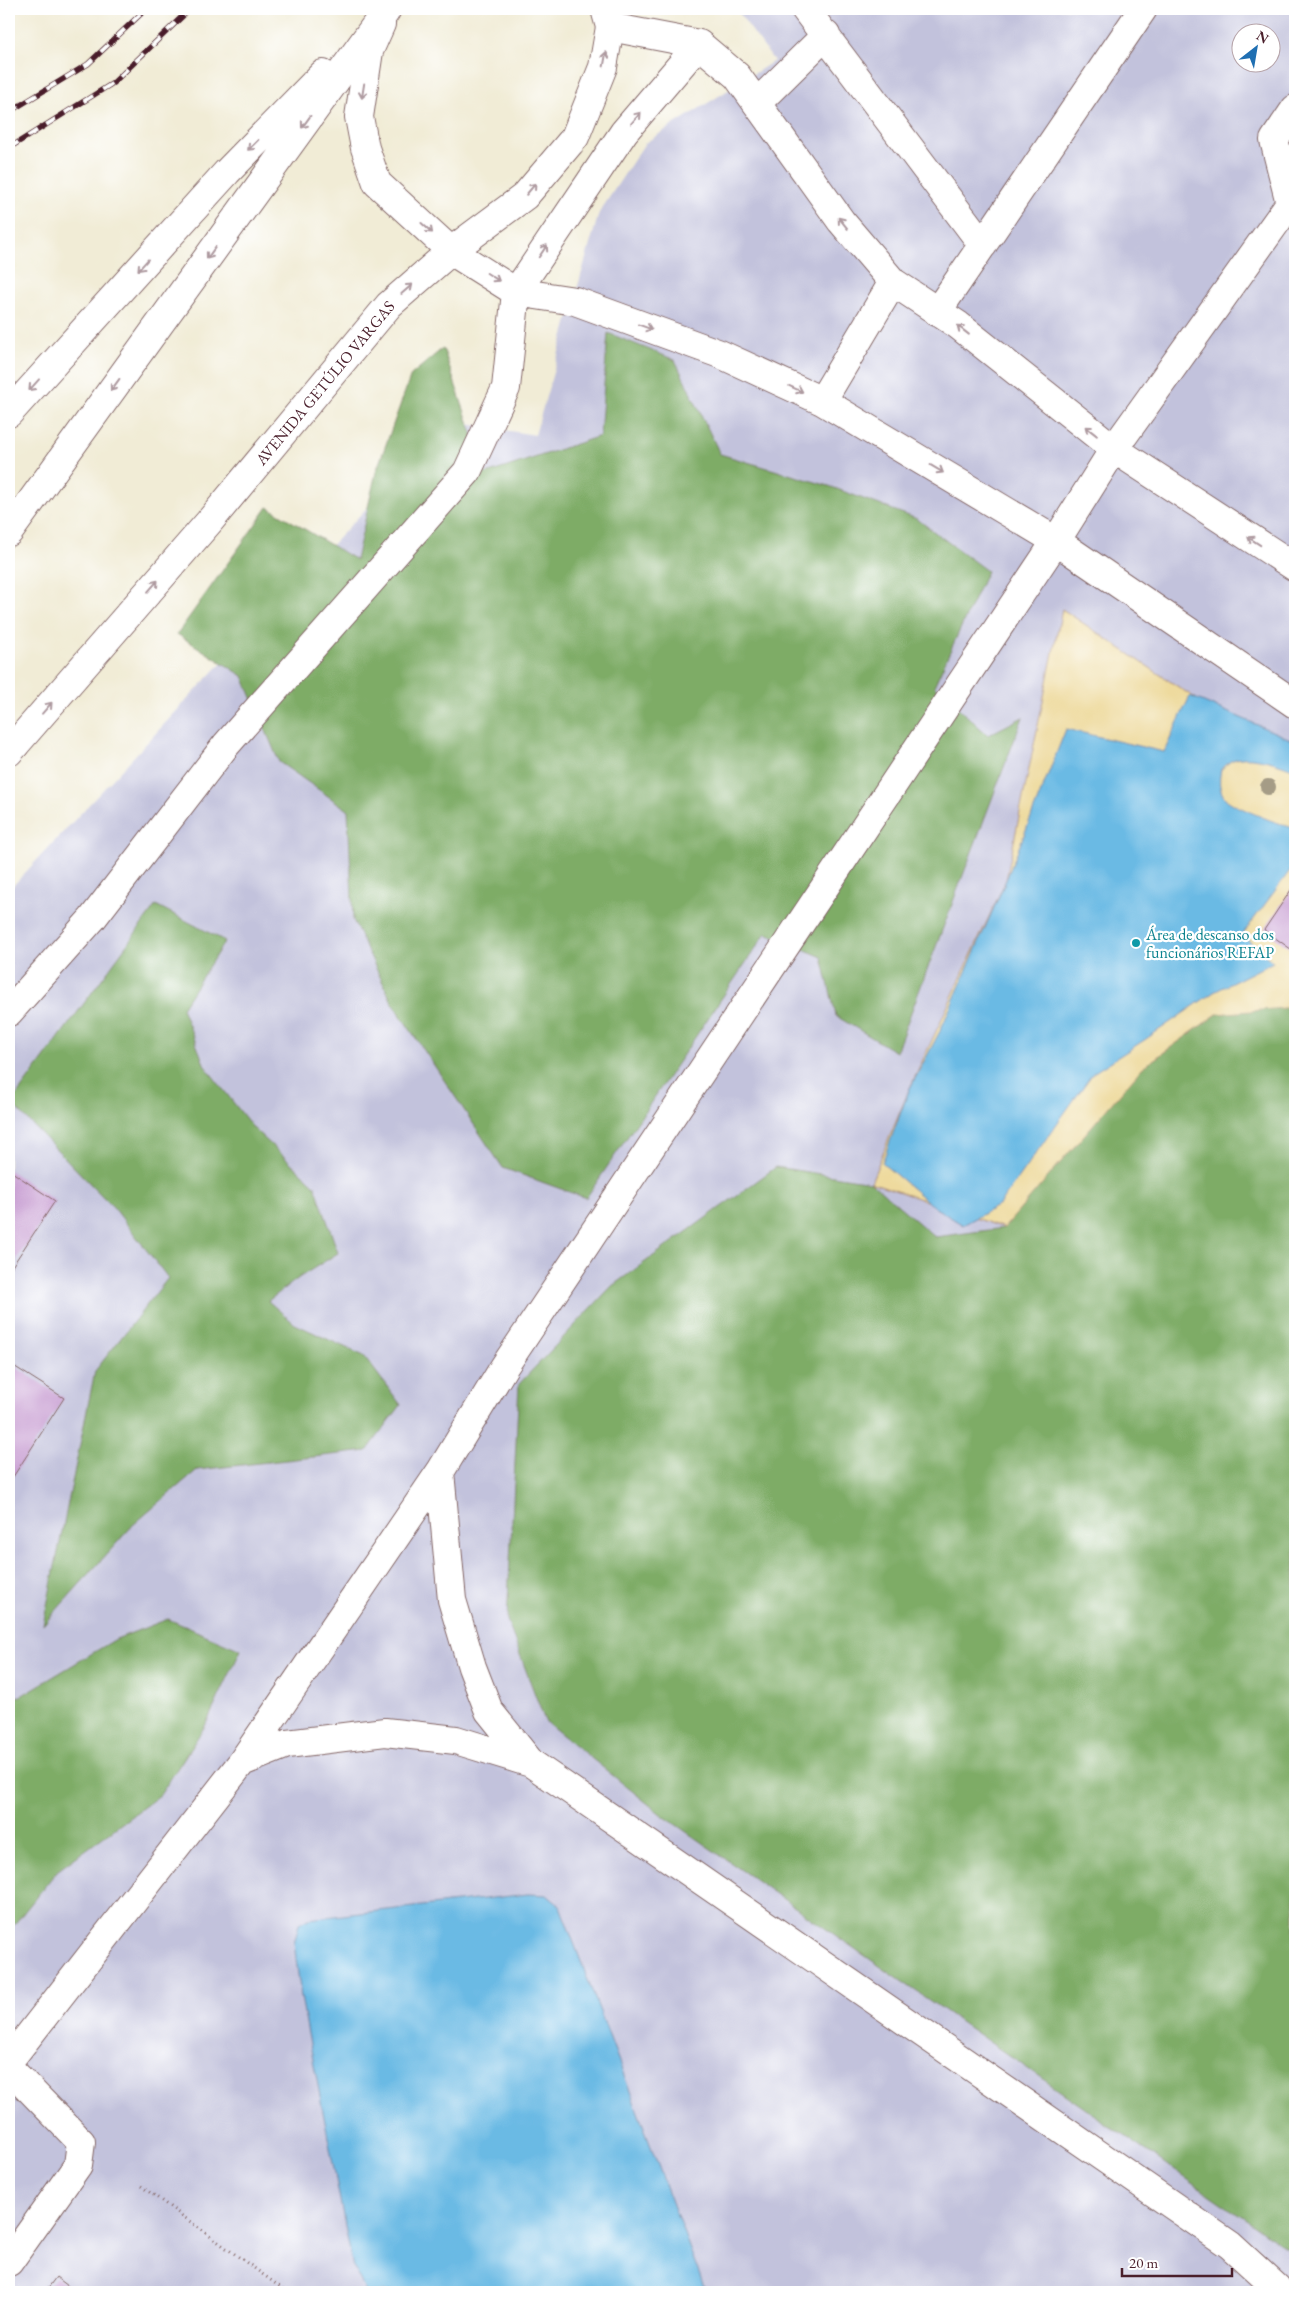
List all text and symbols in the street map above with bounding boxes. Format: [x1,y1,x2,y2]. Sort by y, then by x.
north arrow [1232,22,1282,72]
text: N [1253,26,1273,48]
one-way arrow [600,51,610,67]
one-way arrow [358,83,368,99]
one-way arrow [630,112,641,125]
one-way arrow [301,114,311,128]
one-way arrow [247,139,259,151]
one-way arrow [526,183,537,196]
one-way arrow [837,217,848,230]
one-way arrow [420,223,433,234]
one-way arrow [538,244,548,258]
one-way arrow [206,246,216,260]
one-way arrow [137,258,149,271]
one-way arrow [485,272,499,282]
one-way arrow [400,284,413,295]
street label: AVENIDA GETÚLIO VARGAS [250,296,399,470]
one-way arrow [637,323,653,332]
one-way arrow [957,324,970,335]
one-way arrow [110,378,121,391]
one-way arrow [28,379,40,392]
one-way arrow [788,384,803,394]
one-way arrow [1084,425,1097,436]
one-way arrow [929,465,943,475]
one-way arrow [1248,536,1262,546]
one-way arrow [148,579,159,592]
one-way arrow [41,702,53,715]
place label: Área de descanso dos funcionários REFAP [1145,924,1274,963]
marker: Área de descanso dos funcionários REFAP [1130,937,1142,949]
scale bar [1122,2246,1232,2278]
text: 20 m [1129,2253,1158,2272]

